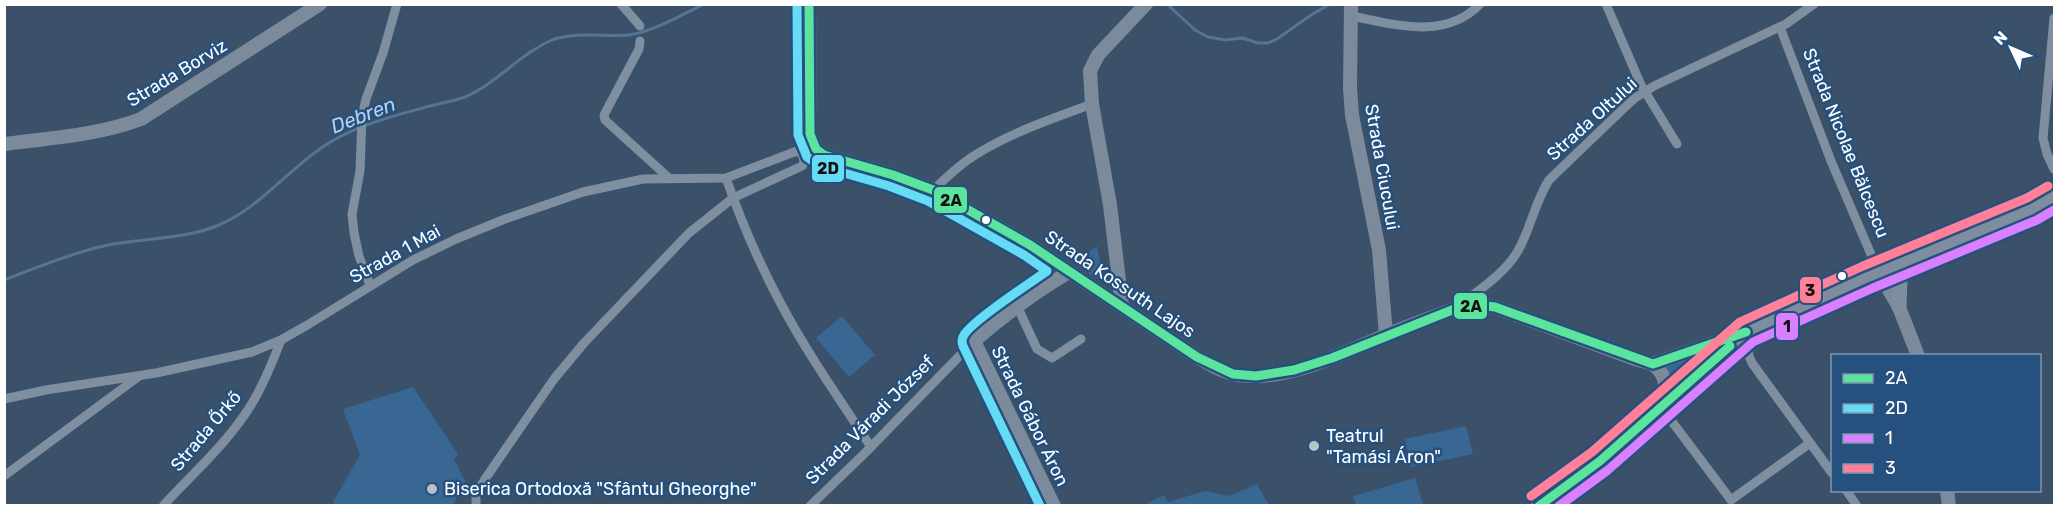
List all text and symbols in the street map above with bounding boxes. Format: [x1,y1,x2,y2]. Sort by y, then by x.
north arrow [1981,18,2041,78]
text: N [1990,27,2011,49]
street label: Strada Borviz [123,35,231,111]
street label: Strada Nicolae Bălcescu [1798,45,1894,241]
street label: Strada Oltului [1542,73,1642,165]
water label: Debren [327,92,399,138]
street label: Strada Ciucului [1360,102,1404,232]
line badge: 2D [811,154,845,183]
text: 2D [817,159,839,178]
line badge: 2A [933,186,968,214]
text: 2A [940,191,962,210]
unlabelled marker [980,214,992,226]
street label: Strada 1 Mai [346,220,444,288]
street label: Strada Kossuth Lajos [1041,226,1199,342]
unlabelled marker [1836,270,1848,282]
line badge: 3 [1799,276,1822,304]
text: 3 [1805,281,1815,300]
line badge: 2A [1453,292,1488,320]
text: 2A [1460,297,1482,316]
line badge: 1 [1775,312,1799,341]
text: 1 [1783,317,1791,336]
street label: Strada Gábor Áron [986,342,1074,490]
street label: Strada Váradi József [801,351,939,489]
legend [1831,354,2041,492]
text: 2A [1885,367,1908,389]
street label: Strada Őrkő [166,386,246,476]
text: 2D [1885,397,1908,419]
place label: Teatrul "Tamási Áron" [1326,425,1441,468]
text: 1 [1885,427,1893,449]
marker: Teatrul "Tamási Áron" [1307,439,1321,453]
text: 3 [1885,457,1896,479]
place label: Biserica Ortodoxă "Sfântul Gheorghe" [444,478,757,500]
marker: Biserica Ortodoxă "Sfântul Gheorghe" [425,482,439,496]

